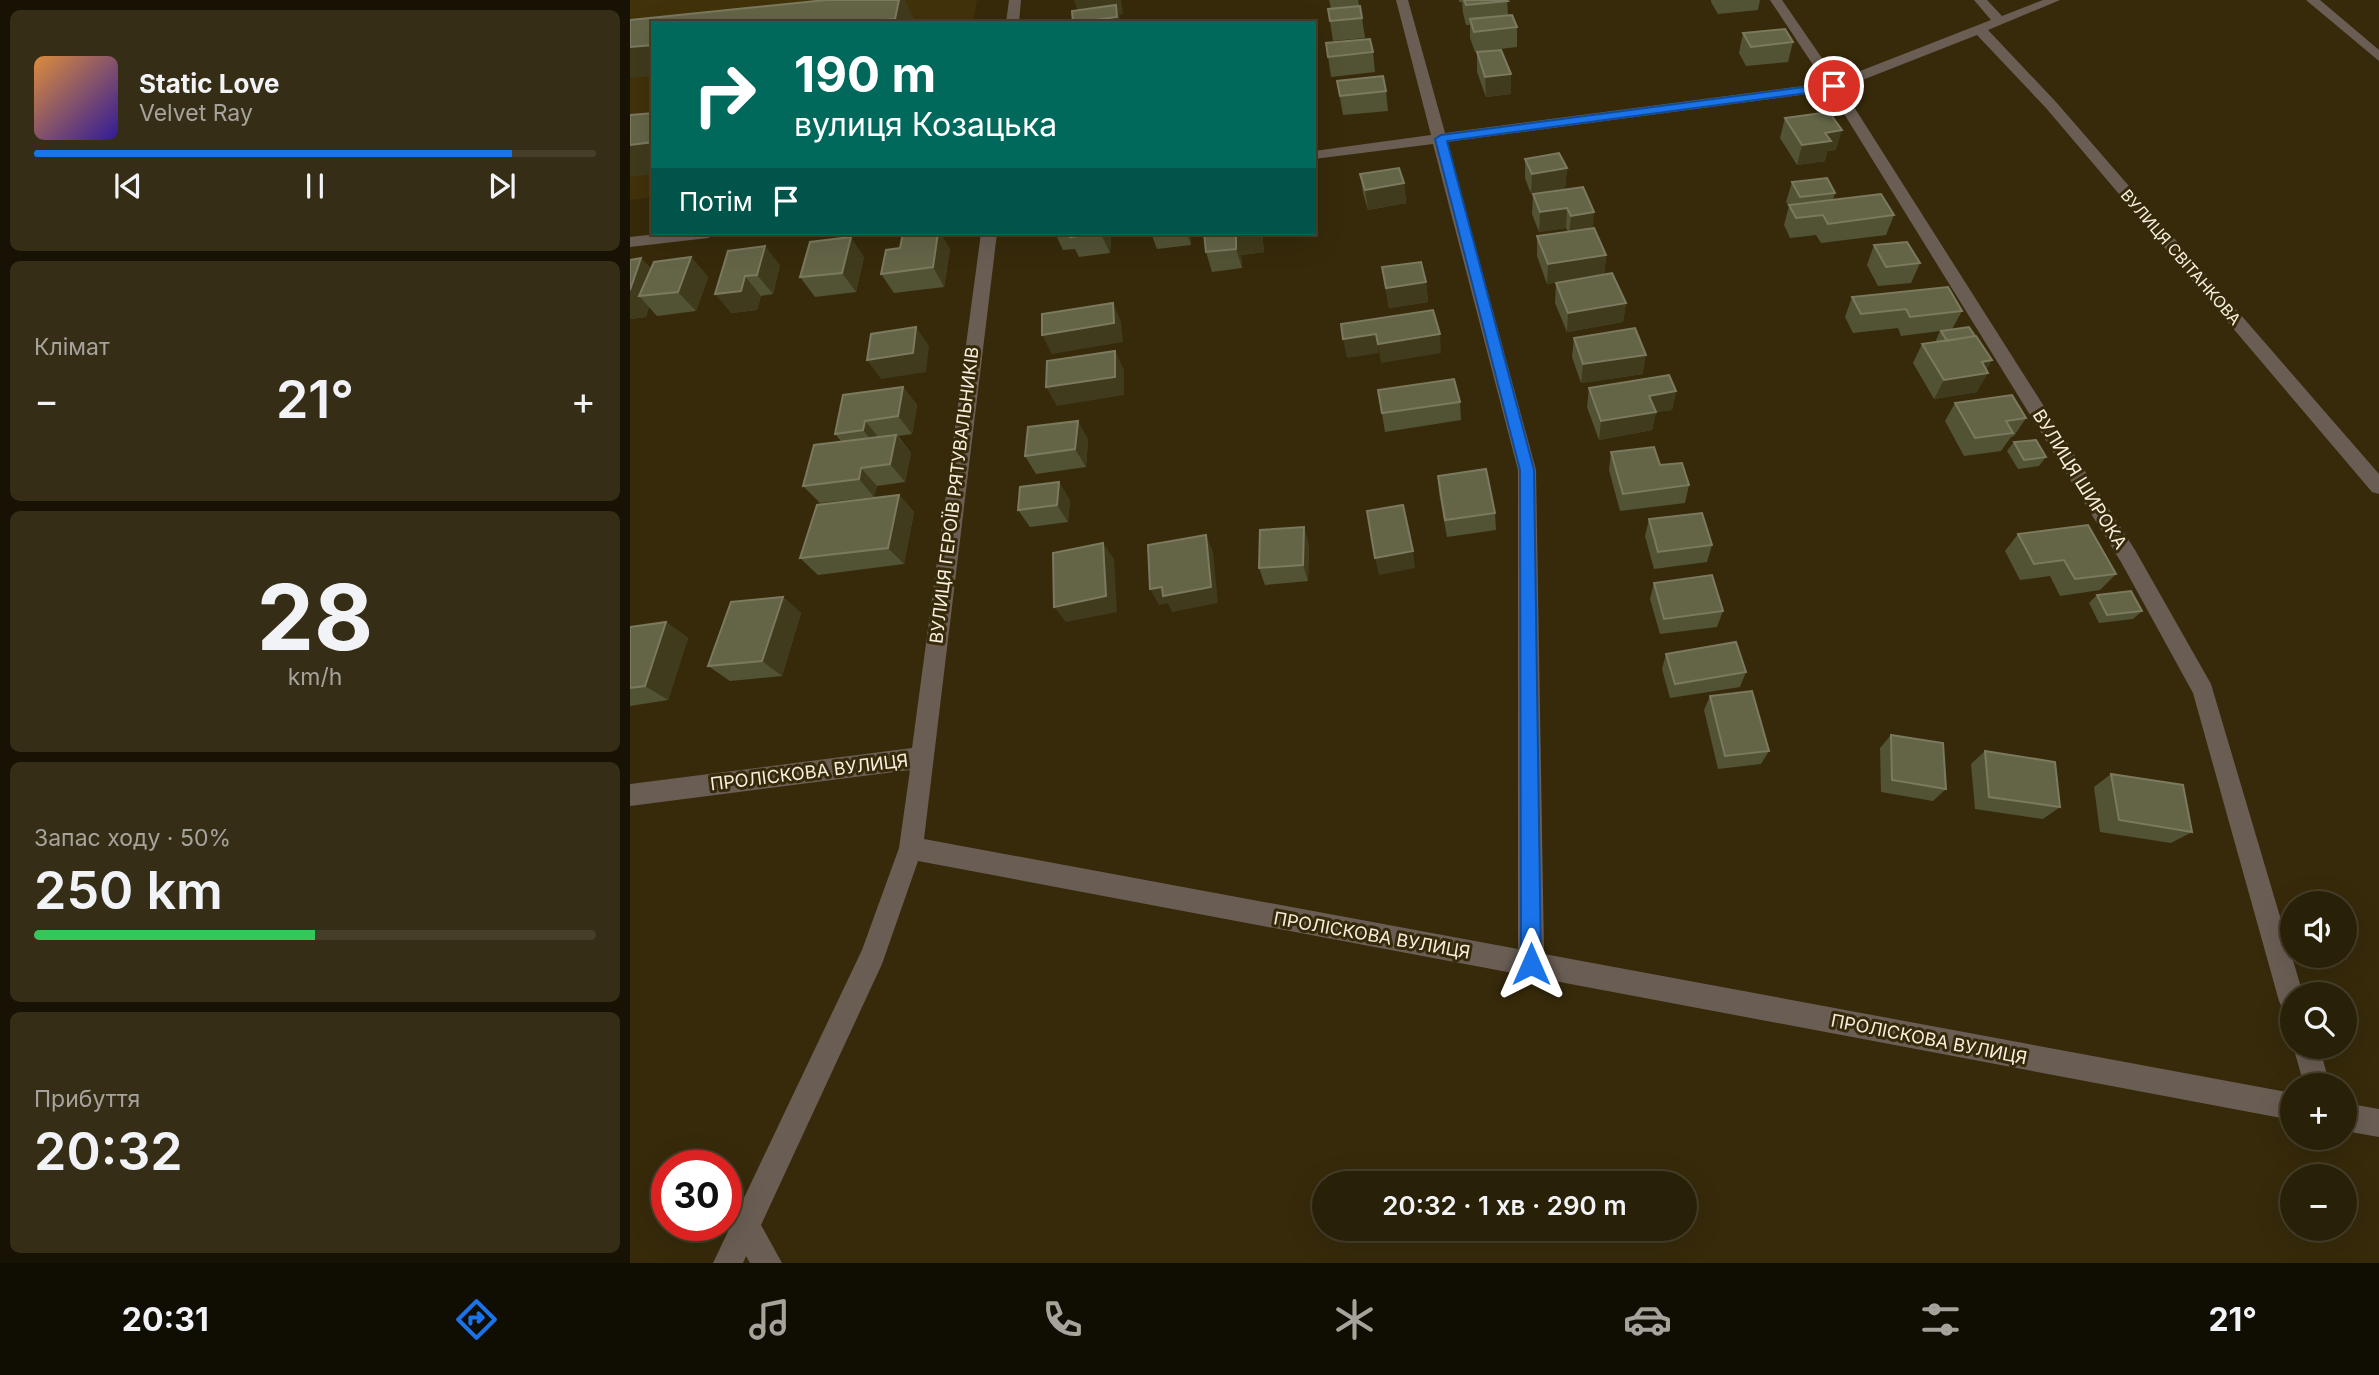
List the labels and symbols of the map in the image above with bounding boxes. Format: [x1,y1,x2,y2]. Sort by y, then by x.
pin [1804,56,1864,116]
street label: ВУЛИЦЯ СВІТАНКОВА [2117,185,2245,329]
street label: ВУЛИЦЯ ГЕРОЇВ РЯТУВАЛЬНИКІВ [924,345,983,645]
street label: ВУЛИЦЯ ШИРОКА [2029,405,2131,553]
street label: ПРОЛІСКОВА ВУЛИЦЯ [709,749,909,795]
street label: ПРОЛІСКОВА ВУЛИЦЯ [1272,907,1472,963]
position arrow [1494,927,1568,1001]
street label: ПРОЛІСКОВА ВУЛИЦЯ [1829,1010,2029,1068]
speed limit sign: 30 [651,1150,742,1241]

